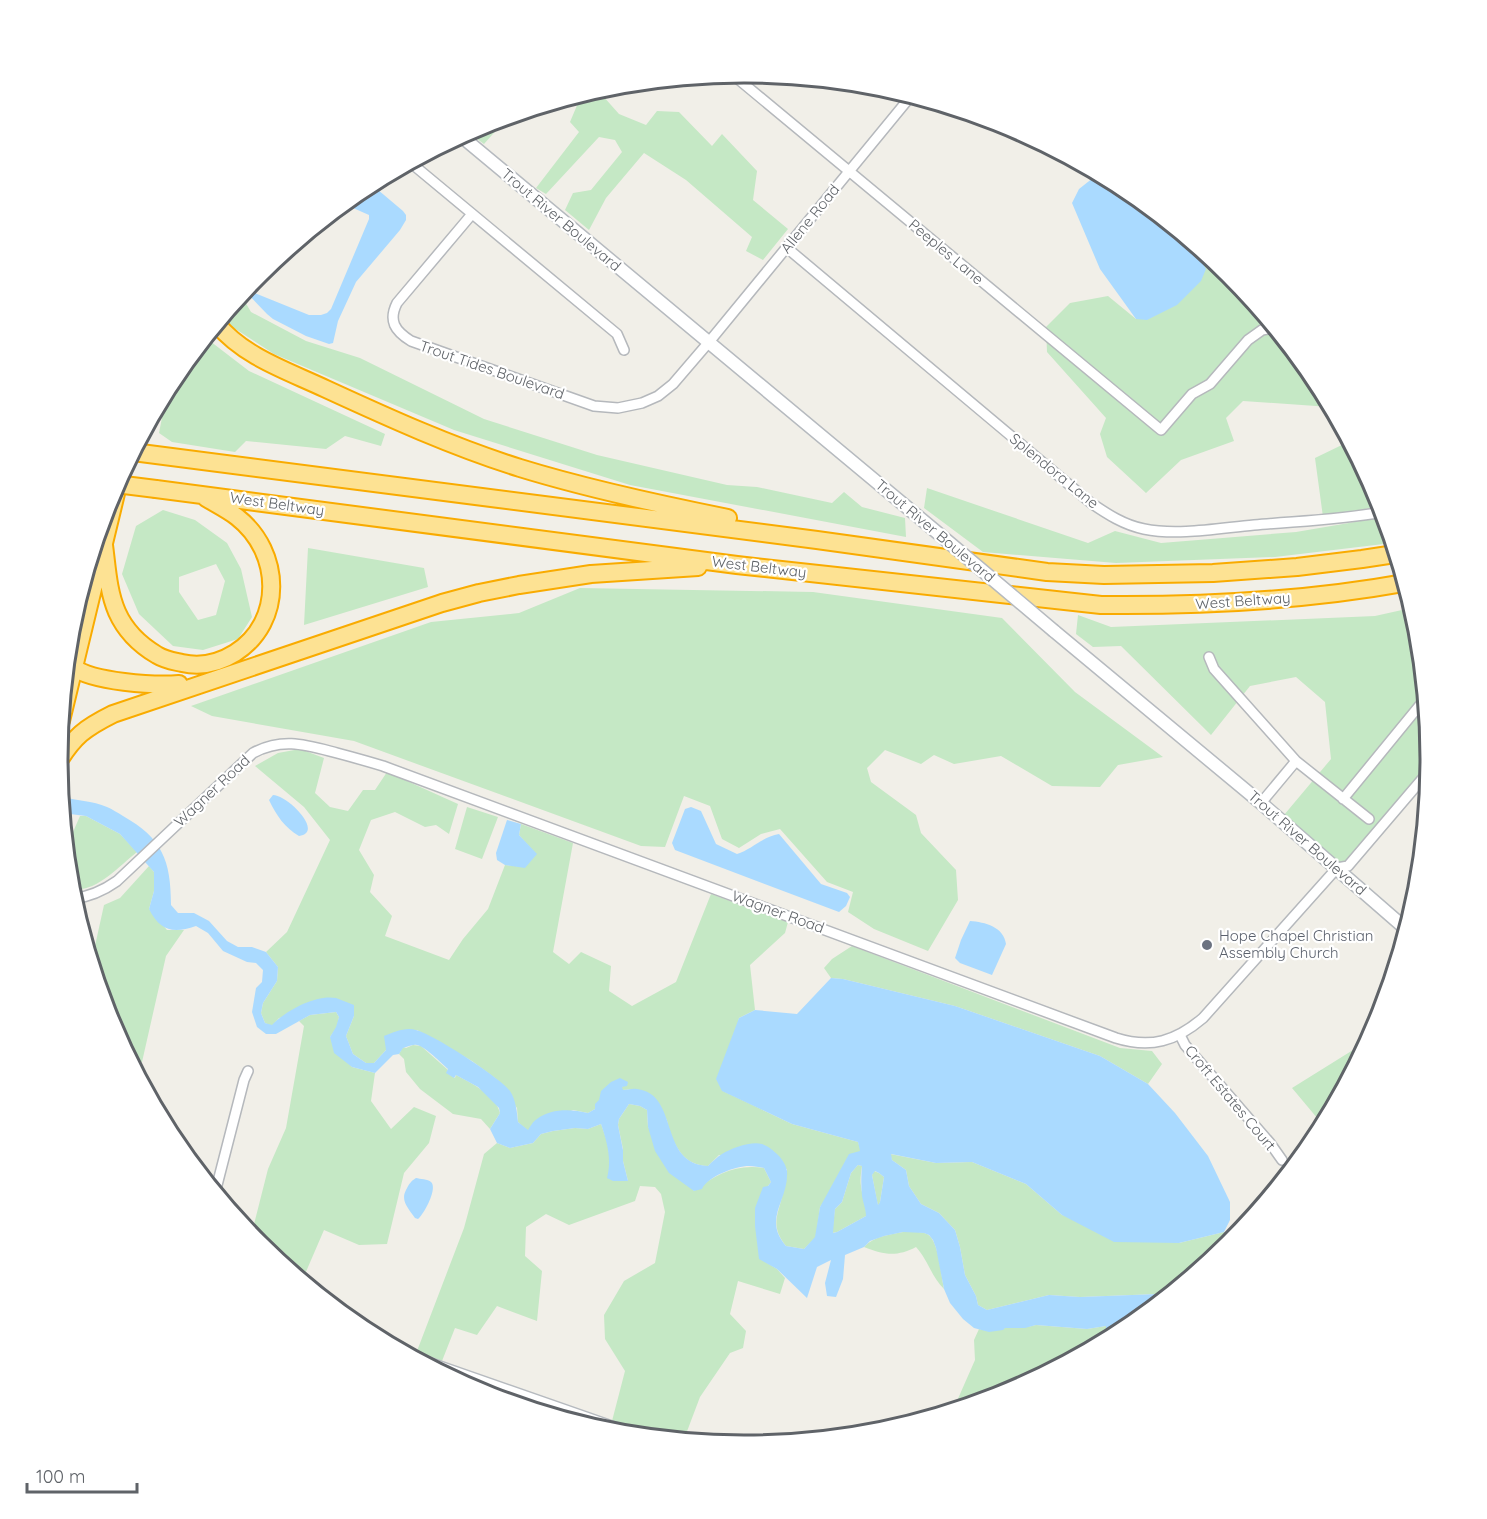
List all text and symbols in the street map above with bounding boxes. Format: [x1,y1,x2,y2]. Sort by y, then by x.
street label: Trout River Boulevard [498,164,625,275]
street label: Allene Road [776,180,843,257]
street label: Peeples Lane [905,215,988,288]
street label: Trout Tides Boulevard [417,336,567,403]
street label: Splendora Lane [1006,429,1103,512]
street label: Trout River Boulevard [872,475,999,586]
street label: West Beltway [229,487,326,520]
street label: West Beltway [711,551,807,582]
street label: West Beltway [1195,588,1291,613]
street label: Wagner Road [170,751,254,831]
street label: Trout River Boulevard [1244,786,1370,899]
street label: Wagner Road [729,886,827,937]
place label: Hope Chapel Christian Assembly Church [1219,926,1373,962]
marker: Hope Chapel Christian Assembly Church [1200,938,1214,952]
street label: Croft Estates Court [1181,1041,1280,1154]
scale bar [27,1456,136,1494]
text: 100 m [36,1465,85,1488]

